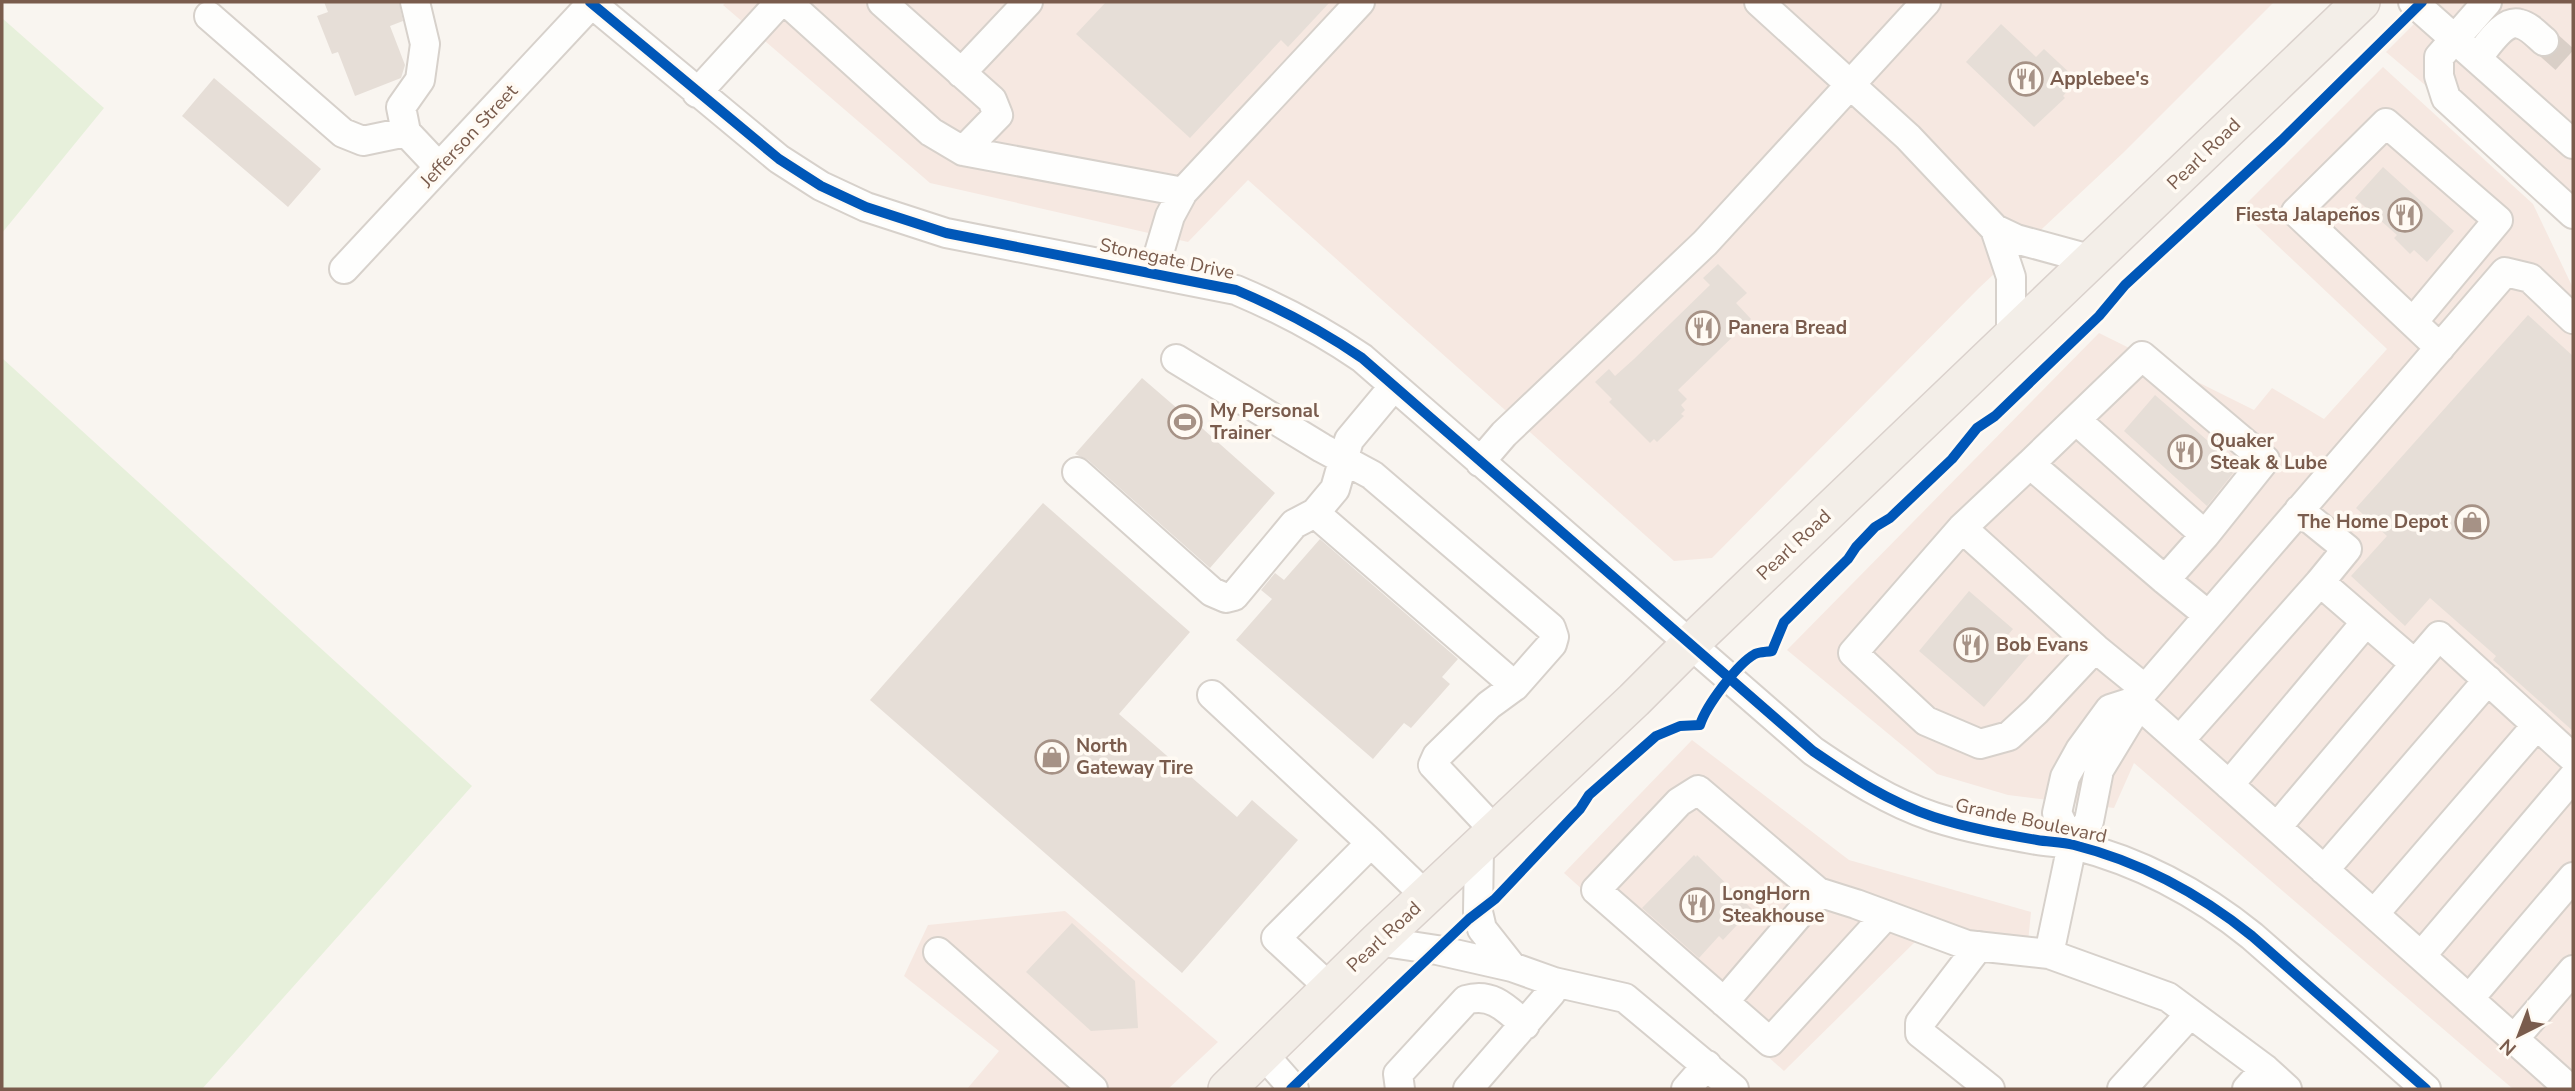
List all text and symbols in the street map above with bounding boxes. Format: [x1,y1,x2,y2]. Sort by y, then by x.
restaurant icon: Applebee's [2007,60,2045,98]
place label: Applebee's [2050,66,2149,92]
street label: Jefferson Street [414,78,524,194]
street label: Pearl Road [2161,112,2247,196]
restaurant icon: Fiesta Jalapeños [2386,196,2424,234]
place label: Fiesta Jalapeños [2236,202,2380,228]
street label: Stonegate Drive [1097,232,1237,286]
restaurant icon: Panera Bread [1684,309,1722,347]
place label: Panera Bread [1728,315,1847,341]
place label: My Personal Trainer [1210,398,1319,446]
sports icon: My Personal Trainer [1166,403,1204,441]
place label: Quaker Steak & Lube [2210,428,2327,476]
restaurant icon: Quaker Steak & Lube [2166,433,2204,471]
shop icon: The Home Depot [2453,503,2491,541]
street label: Pearl Road [1751,504,1837,586]
place label: The Home Depot [2298,509,2449,535]
restaurant icon: Bob Evans [1952,626,1990,664]
place label: Bob Evans [1996,632,2088,658]
place label: North Gateway Tire [1076,733,1193,781]
shop icon: North Gateway Tire [1033,738,1071,776]
street label: Grande Boulevard [1953,792,2109,850]
place label: LongHorn Steakhouse [1722,881,1825,929]
restaurant icon: LongHorn Steakhouse [1678,886,1716,924]
street label: Pearl Road [1341,896,1427,978]
north arrow [2484,1000,2554,1070]
text: N [2494,1032,2522,1061]

